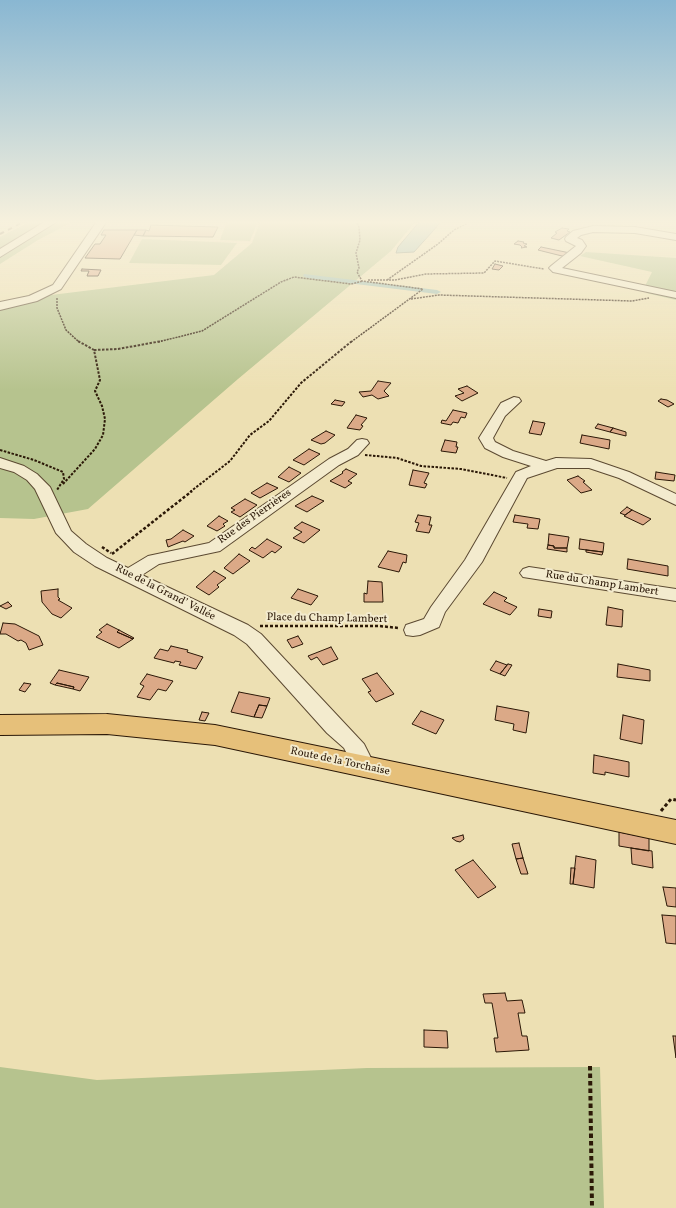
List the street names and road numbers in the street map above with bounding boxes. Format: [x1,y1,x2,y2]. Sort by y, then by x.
street label: Rue des Pierrières [216,487,294,547]
street label: Rue de la Grand’ Vallée [113,562,217,624]
street label: Rue du Champ Lambert [545,569,659,599]
street label: Place du Champ Lambert [267,611,387,627]
street label: Route de la Torchaise [289,745,391,779]

